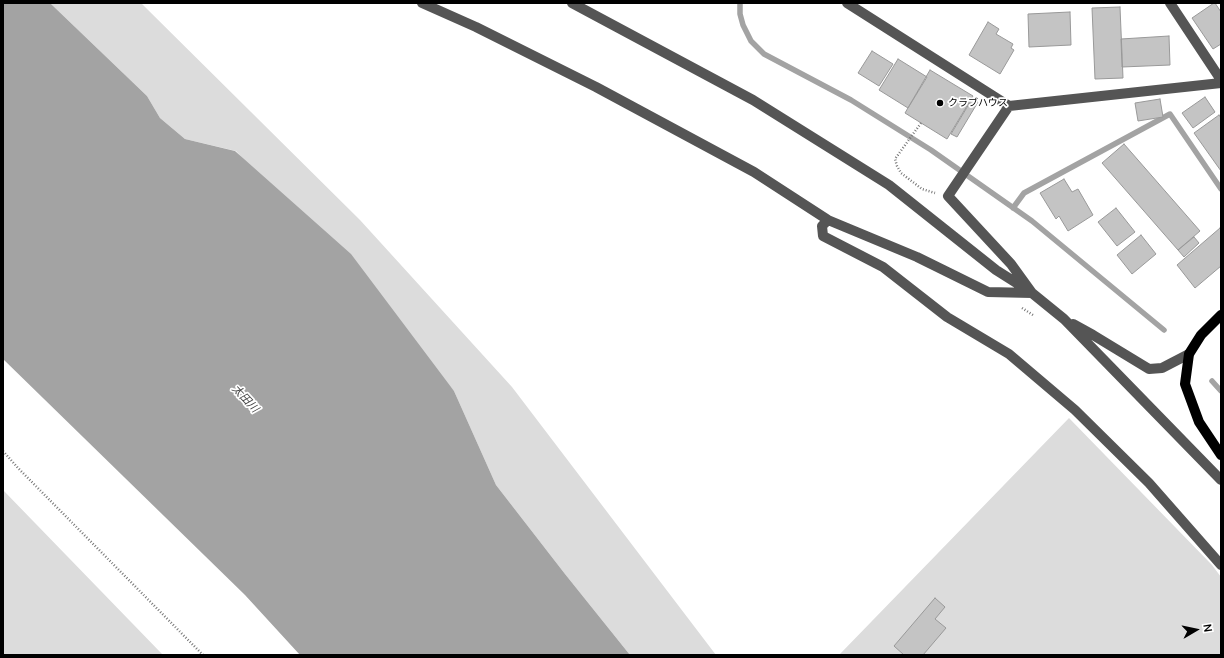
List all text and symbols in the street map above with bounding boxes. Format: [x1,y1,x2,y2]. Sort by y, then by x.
place label: クラブハウス [948,97,1008,109]
marker: クラブハウス [935,98,945,108]
water label: 太田川 [229,382,261,416]
north arrow [1176,610,1216,650]
text: N [1200,623,1216,633]

